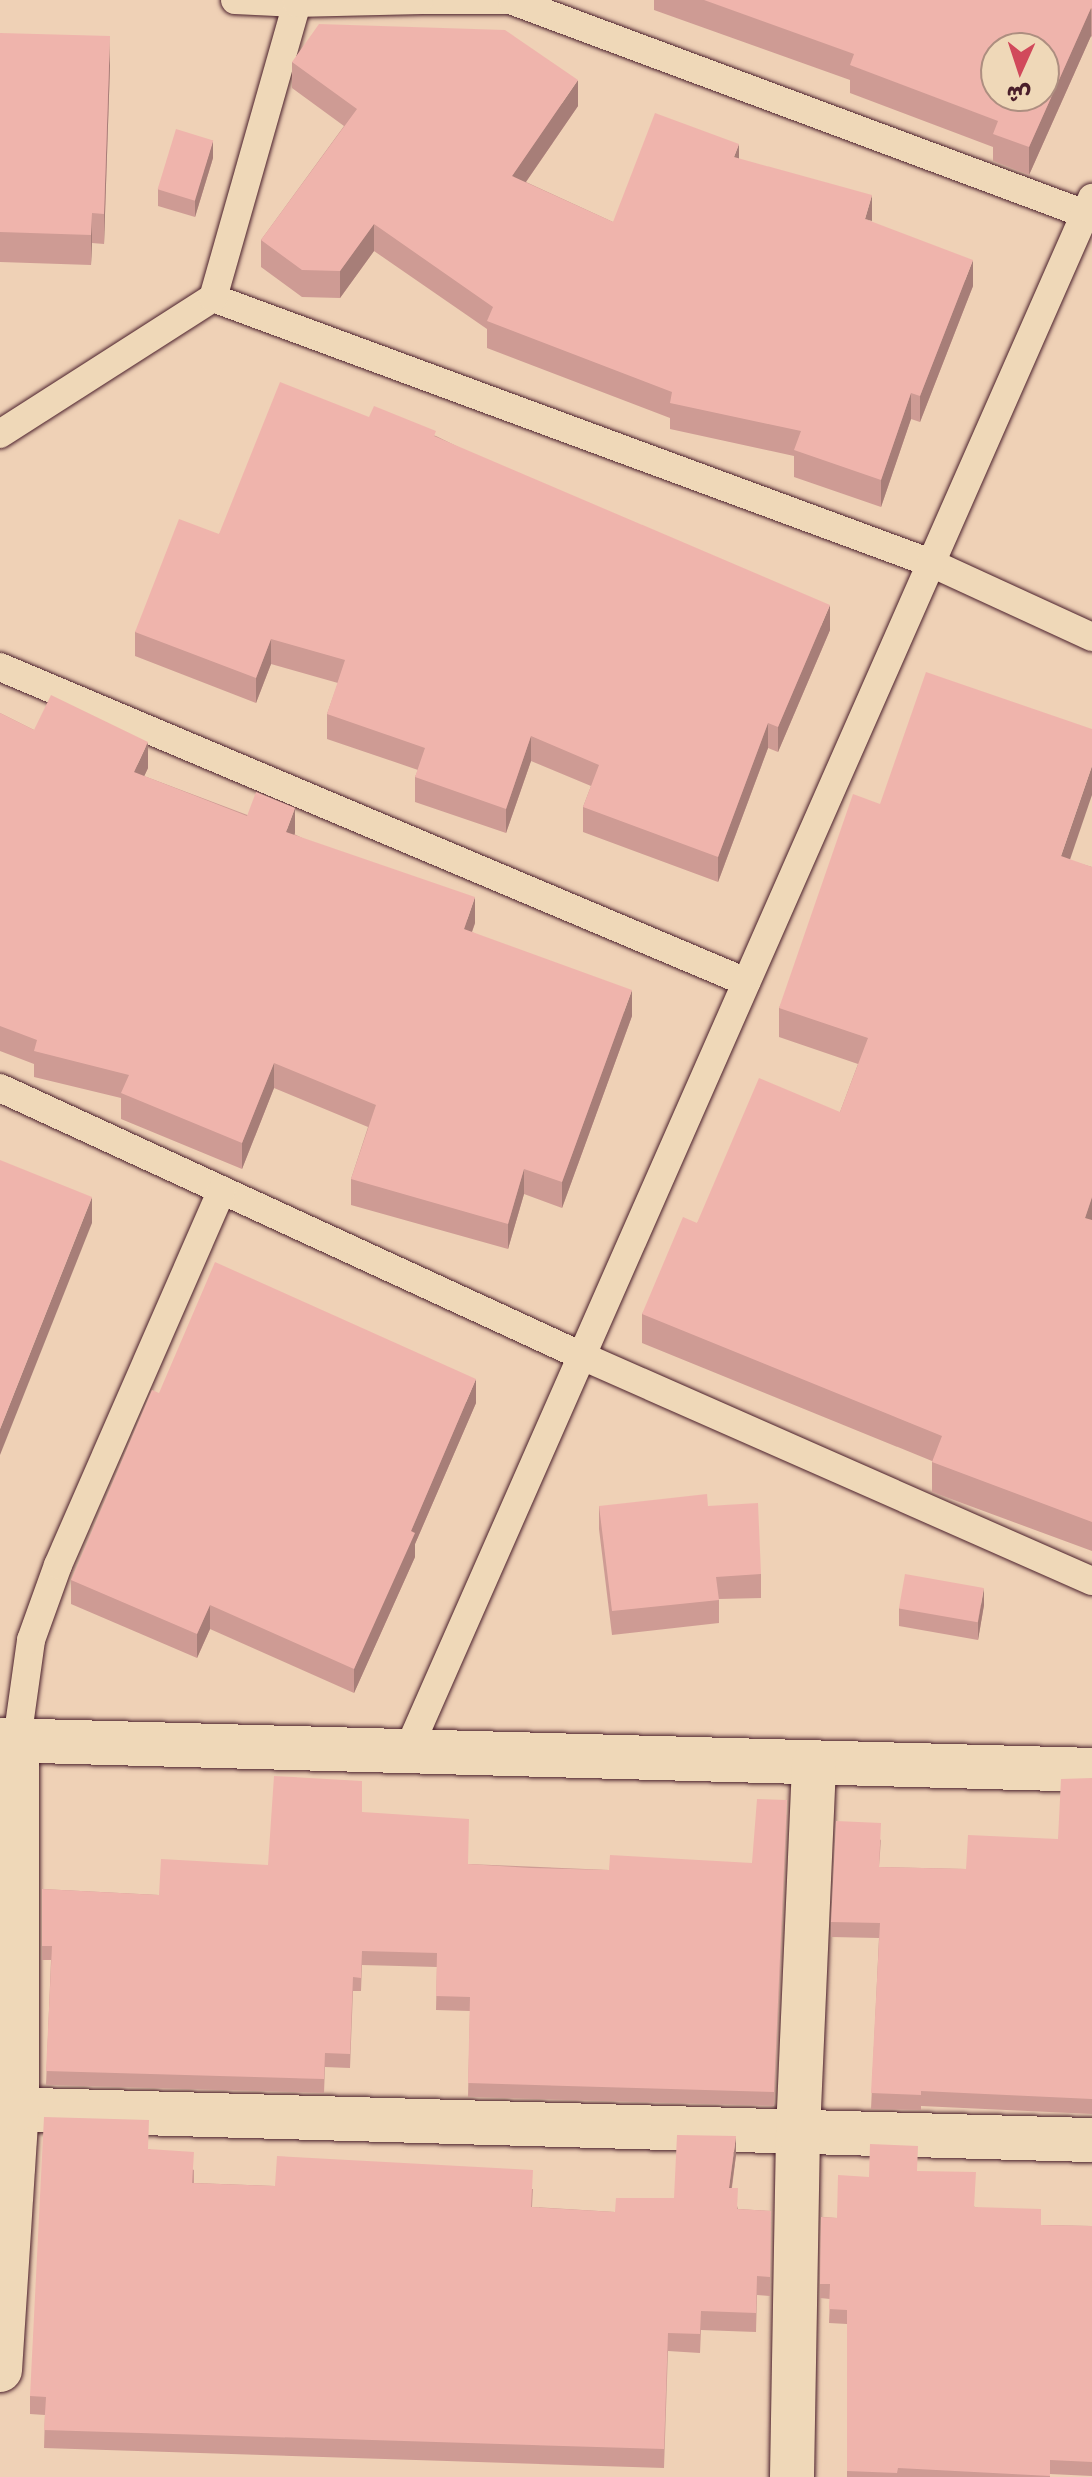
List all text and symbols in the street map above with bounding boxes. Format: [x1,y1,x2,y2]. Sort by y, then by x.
north arrow [980,32,1060,112]
text: ش [1006,79,1032,110]

